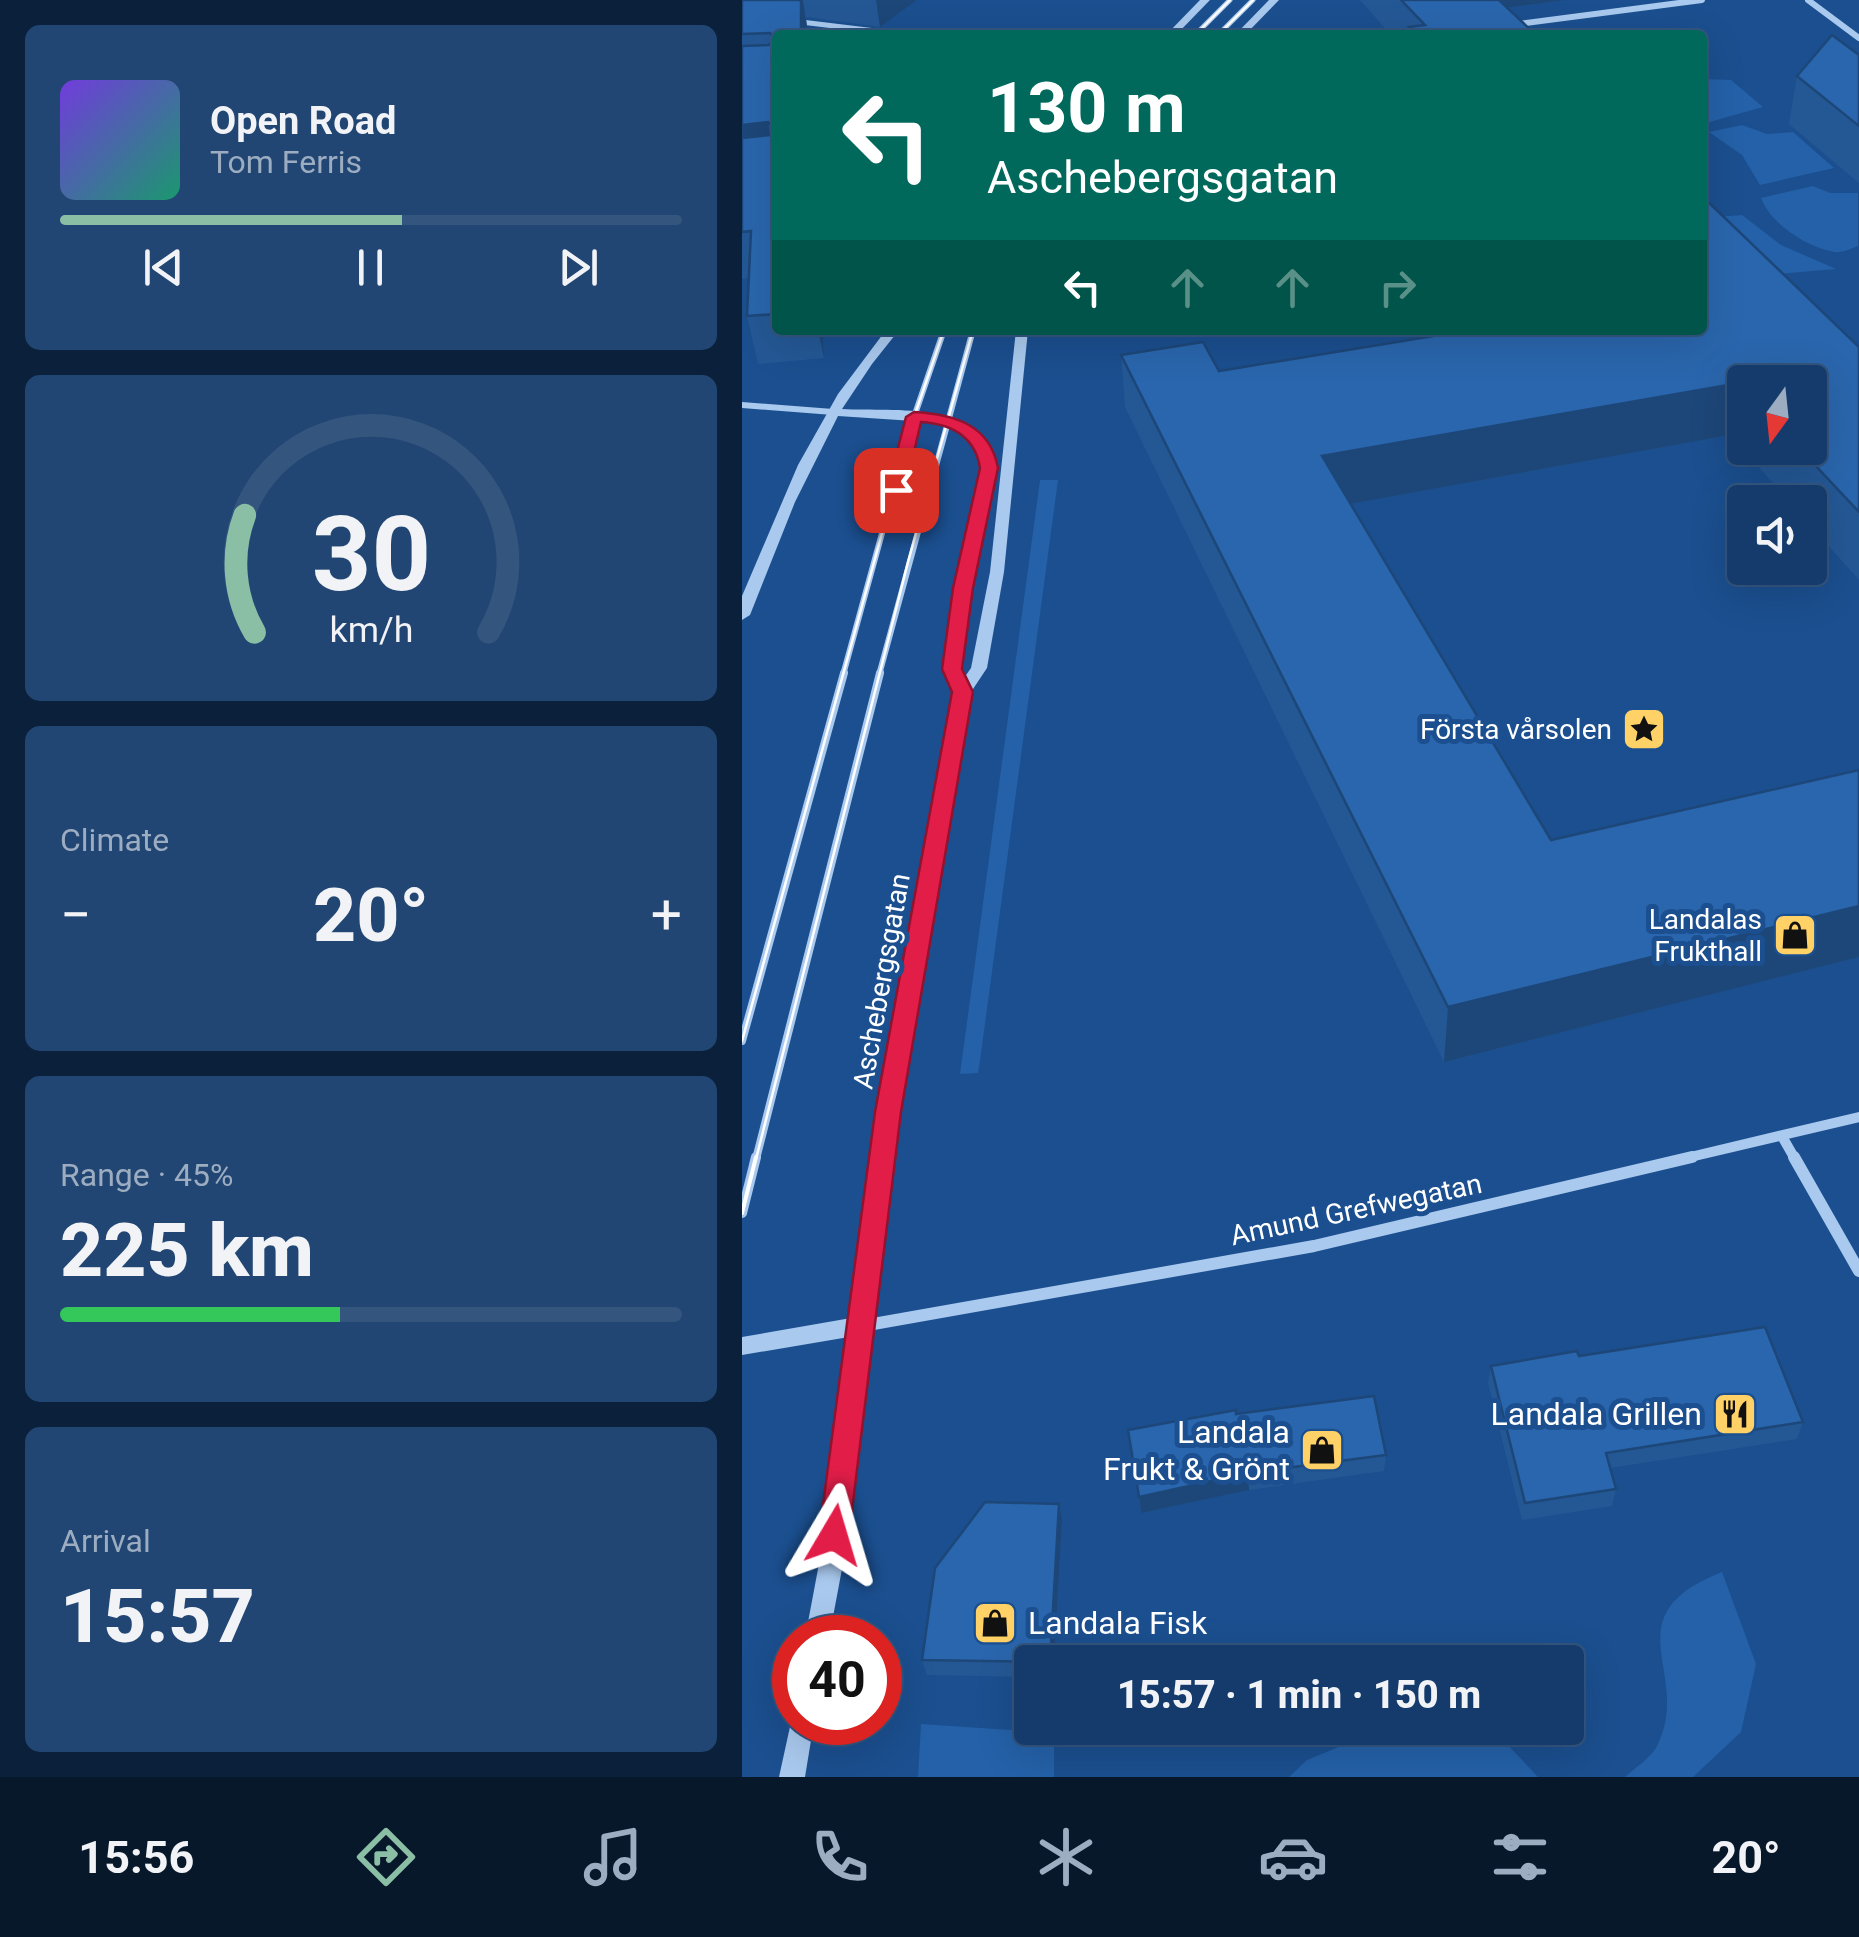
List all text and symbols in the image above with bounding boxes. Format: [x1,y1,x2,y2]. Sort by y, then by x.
text: 130 m [987,67,1186,149]
icon: left [822,70,952,200]
text: Open Road [210,99,396,143]
text: Tom Ferris [210,143,362,181]
text: Aschebergsgatan [987,151,1338,204]
icon: previous [136,240,191,295]
icon: pause [343,240,398,295]
icon: next [551,240,606,295]
icon: left [1055,260,1110,315]
icon: ahead [1160,260,1215,315]
icon: ahead [1265,260,1320,315]
icon: right [1370,260,1425,315]
north arrow [1727,365,1827,465]
map controls [1727,365,1827,585]
pin [854,448,939,533]
icon: arrive [869,463,924,518]
button: sound [1727,485,1827,585]
text: 30 [311,494,431,615]
text: km/h [329,609,413,651]
place icon: Första vårsolen [1621,706,1667,752]
place label: Första vårsolen [1420,713,1612,746]
text: Climate [60,821,169,859]
text: 20° [313,871,429,959]
street label: Aschebergsgatan [846,871,917,1092]
text: − [60,883,91,947]
text: + [651,883,682,947]
place label: Landalas Frukthall [1649,903,1762,968]
shop icon: Landalas Frukthall [1772,912,1818,958]
text: Range · 45% [60,1156,233,1194]
street label: Amund Grefwegatan [1227,1167,1485,1252]
text: 225 km [60,1206,314,1294]
restaurant icon: Landala Grillen [1712,1391,1758,1437]
place label: Landala Grillen [1490,1395,1702,1433]
place label: Landala Frukt & Grönt [1103,1413,1290,1488]
shop icon: Landala Frukt & Grönt [1299,1427,1345,1473]
position arrow [782,1483,886,1587]
text: Arrival [60,1522,151,1560]
text: 15:57 [60,1572,255,1660]
shop icon: Landala Fisk [972,1600,1018,1646]
place label: Landala Fisk [1028,1604,1208,1642]
speed limit sign: 40 [772,1615,902,1745]
text: 15:57 · 1 min · 150 m [1117,1673,1481,1717]
icon: directions [351,1822,421,1892]
icon: music [578,1822,648,1892]
icon: phone [805,1822,875,1892]
icon: climate [1031,1822,1101,1892]
icon: car [1258,1822,1328,1892]
icon: filters [1485,1822,1555,1892]
text: 15:56 [78,1831,194,1884]
text: 20° [1711,1831,1781,1884]

